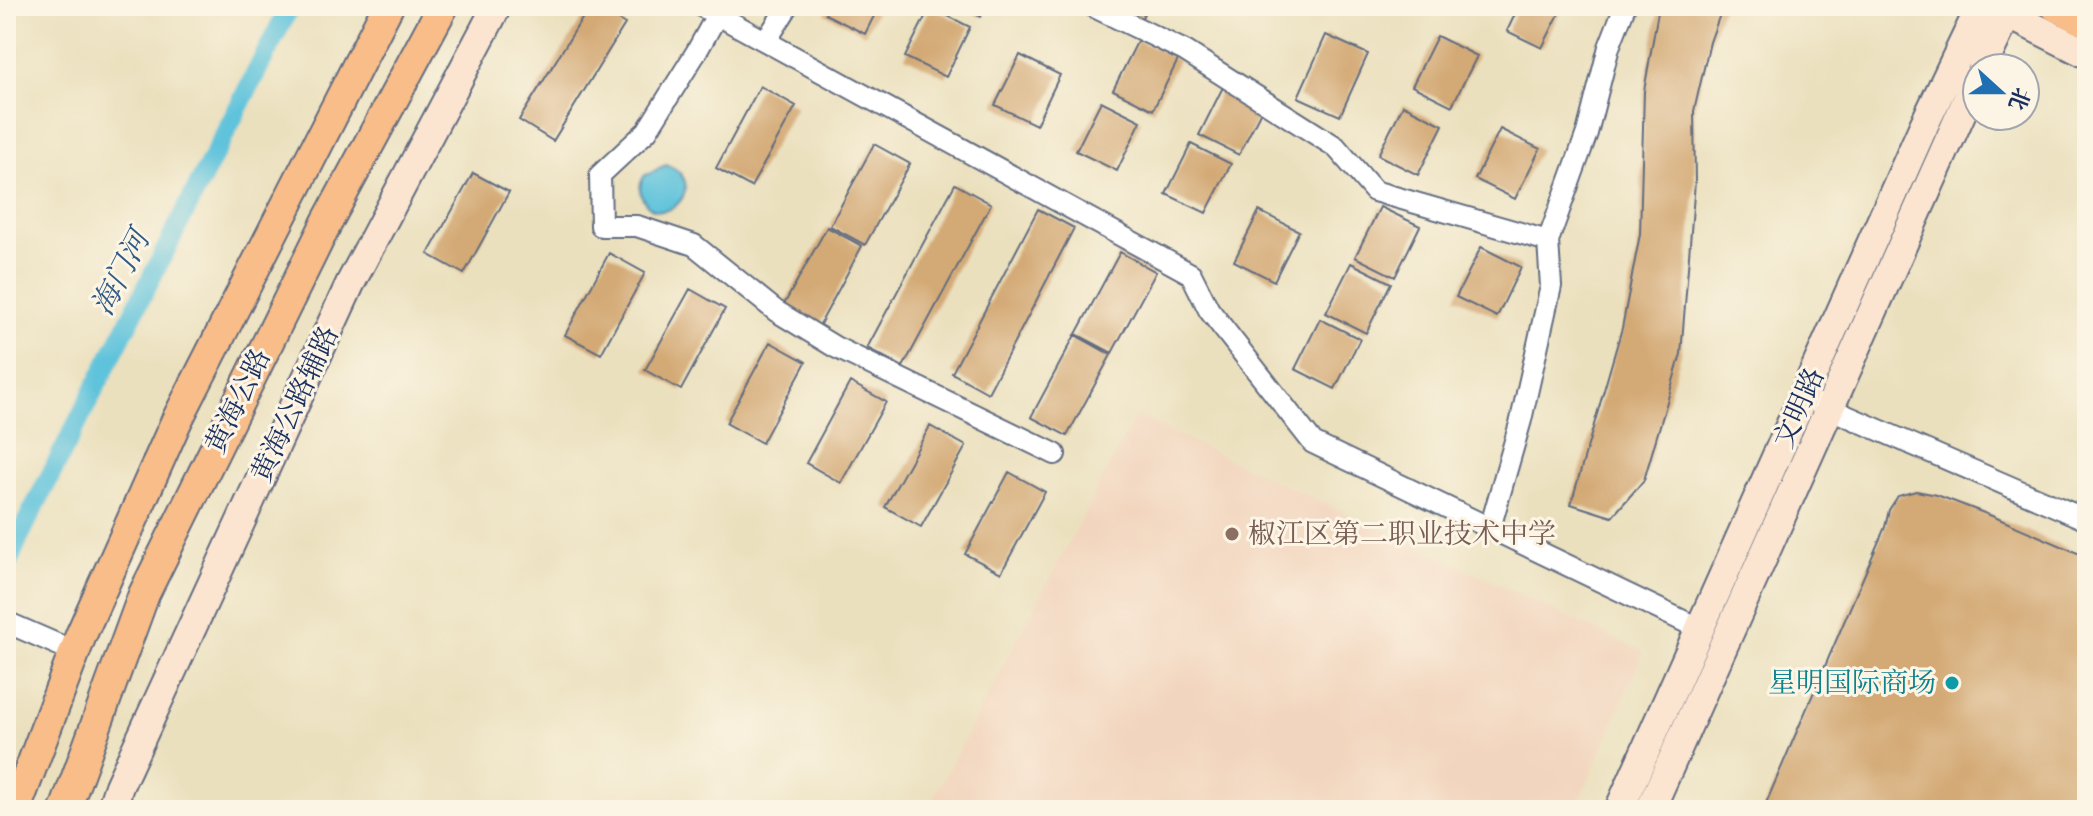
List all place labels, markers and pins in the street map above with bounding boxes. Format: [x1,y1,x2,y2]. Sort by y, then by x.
place label: 椒江区第二职业技术中学 [1248,515,1556,553]
marker: 椒江区第二职业技术中学 [1223,525,1241,543]
place label: 星明国际商场 [1768,664,1936,702]
marker: 星明国际商场 [1943,674,1961,692]

